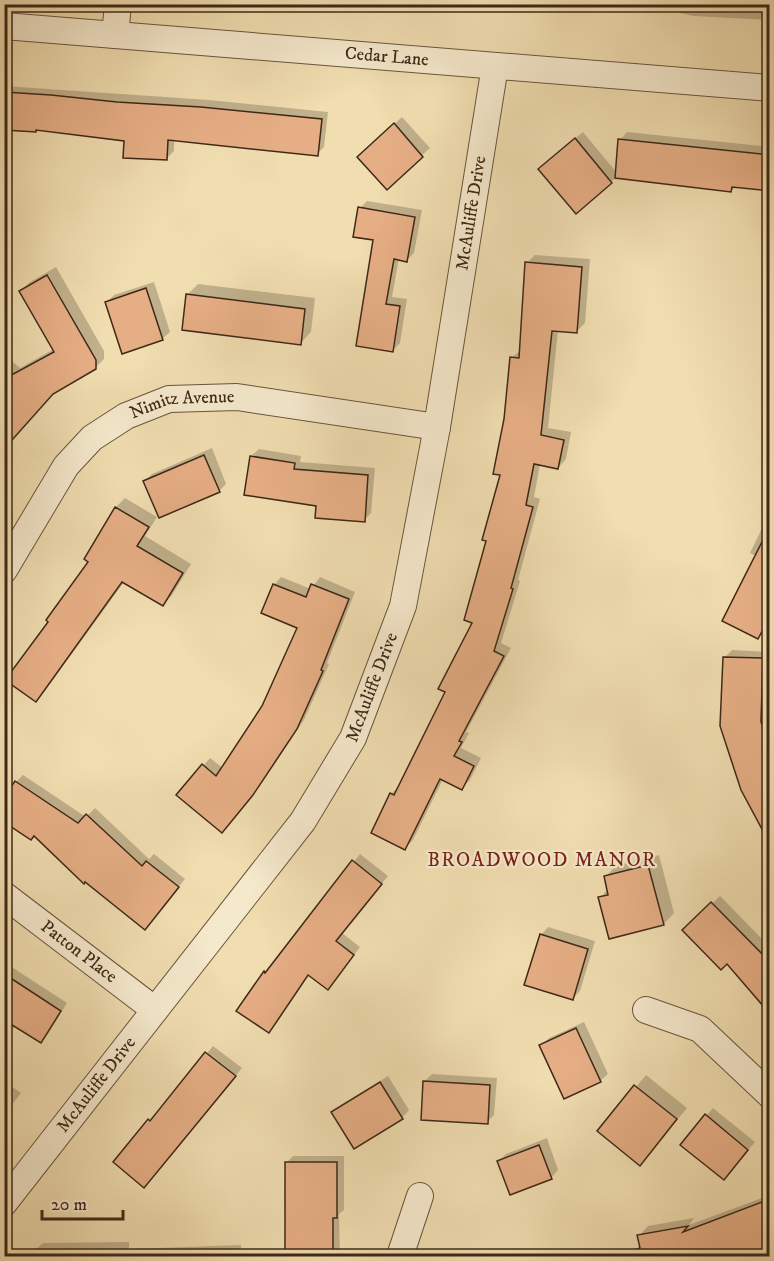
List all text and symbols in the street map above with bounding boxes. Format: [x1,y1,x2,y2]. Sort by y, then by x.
street label: Cedar Lane [344,43,430,71]
street label: McAuliffe Drive [451,154,491,272]
street label: Nimitz Avenue [127,386,235,424]
street label: McAuliffe Drive [341,630,403,745]
district label: BROADWOOD MANOR [427,848,657,873]
street label: Patton Place [36,916,121,988]
street label: McAuliffe Drive [52,1033,141,1137]
scale bar [42,1183,123,1221]
text: 20 m [51,1194,87,1216]

